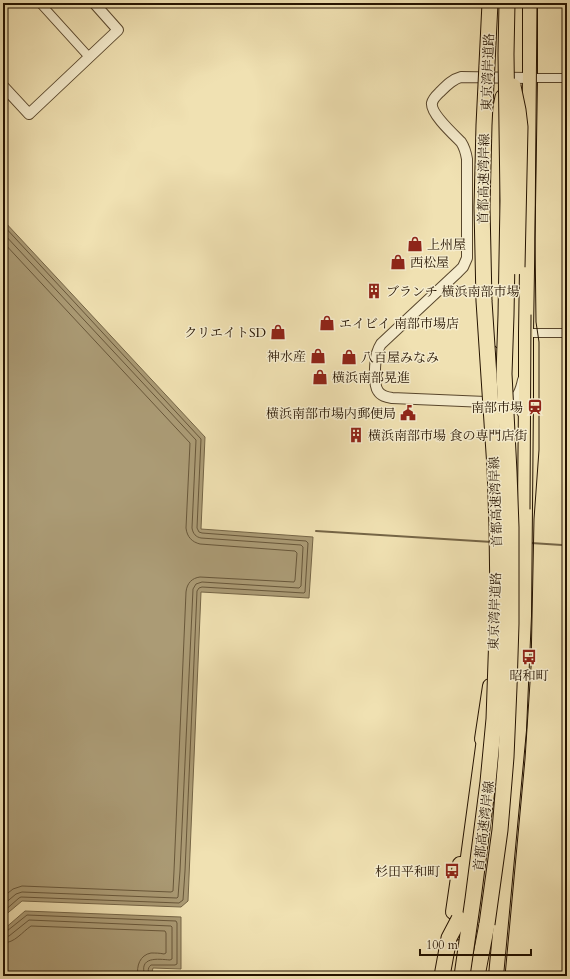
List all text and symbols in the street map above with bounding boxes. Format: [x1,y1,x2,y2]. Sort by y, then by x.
street label: 東京湾岸道路 [478,33,498,111]
street label: 首都高速湾岸線 [474,133,494,225]
shop icon: 上州屋 [406,235,424,253]
place label: 上州屋 [427,236,466,254]
shop icon: 西松屋 [389,253,407,271]
place label: 西松屋 [410,254,449,272]
building icon: ブランチ 横浜南部市場 [365,282,383,300]
place label: ブランチ 横浜南部市場 [386,283,520,301]
shop icon: エイビイ 南部市場店 [318,314,336,332]
place label: エイビイ 南部市場店 [339,315,459,333]
shop icon: クリエイトSD [269,323,287,341]
place label: クリエイトSD [184,324,266,342]
shop icon: 神水産 [309,347,327,365]
place label: 神水産 [267,348,306,366]
shop icon: 八百屋みなみ [340,348,358,366]
place label: 八百屋みなみ [361,349,439,367]
shop icon: 横浜南部晃進 [311,368,329,386]
place label: 横浜南部晃進 [332,369,410,387]
station icon: 南部市場 [526,398,544,416]
place label: 南部市場 [471,399,523,417]
public building icon: 横浜南部市場内郵便局 [399,404,417,422]
place label: 横浜南部市場内郵便局 [266,405,396,423]
building icon: 横浜南部市場 食の専門店街 [347,426,365,444]
place label: 横浜南部市場 食の専門店街 [368,427,528,445]
street label: 首都高速湾岸線 [485,456,507,548]
street label: 東京湾岸道路 [485,572,505,650]
bus stop icon: 昭和町 [520,648,538,666]
place label: 昭和町 [509,667,549,685]
street label: 首都高速湾岸線 [470,780,498,872]
bus stop icon: 杉田平和町 [443,862,461,880]
place label: 杉田平和町 [375,863,440,881]
scale bar [420,931,531,957]
text: 100 m [426,937,459,953]

